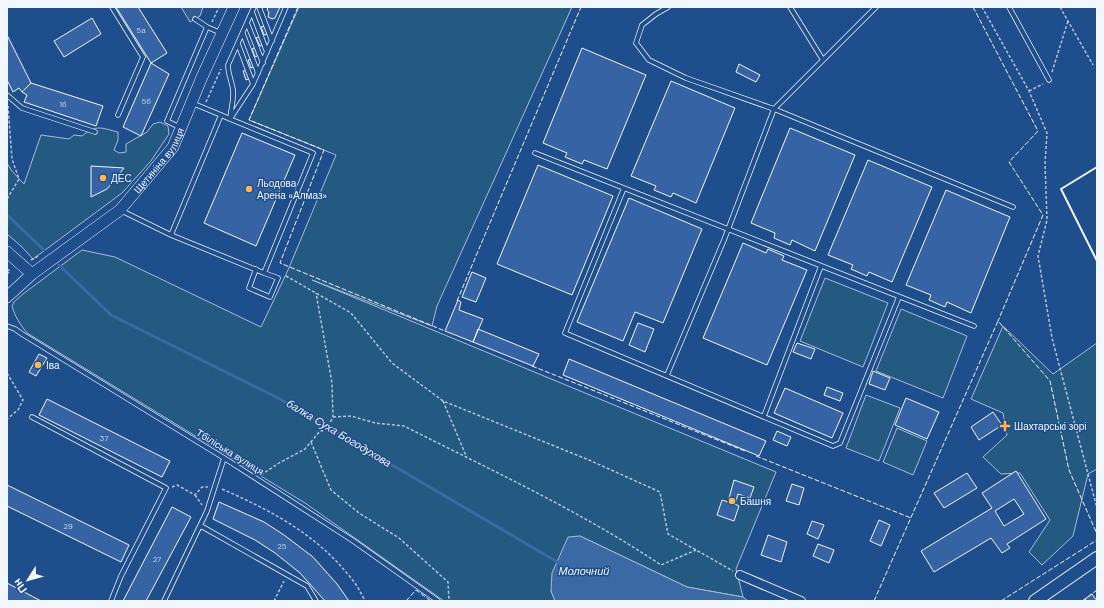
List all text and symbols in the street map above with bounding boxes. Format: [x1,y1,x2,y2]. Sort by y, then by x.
house number: 5а [136,25,146,35]
house number: 5б [141,96,151,106]
house number: 1б [59,99,67,109]
street label: Щетиніна вулиця [130,126,187,196]
place label: ДЕС [111,172,132,185]
marker: ДЕС [98,173,108,183]
place label: Льодова Арена «Алмаз» [257,177,327,202]
marker: Льодова Арена «Алмаз» [244,184,254,194]
place label: Іва [46,359,60,372]
marker: Іва [33,360,43,370]
water label: балка Суха Богодухова [284,396,394,470]
marker: Шахтарські зорі [999,420,1011,432]
place label: Шахтарські зорі [1014,420,1087,433]
street label: Тбіліська вулиця [194,426,266,478]
house number: 37 [100,433,108,443]
place label: Башня [740,495,771,508]
marker: Башня [727,496,737,506]
house number: 29 [63,521,73,531]
house number: 25 [277,541,287,551]
house number: 27 [153,554,161,564]
north arrow [8,560,48,600]
water label: Молочний [559,564,609,578]
text: Пн [10,576,30,596]

